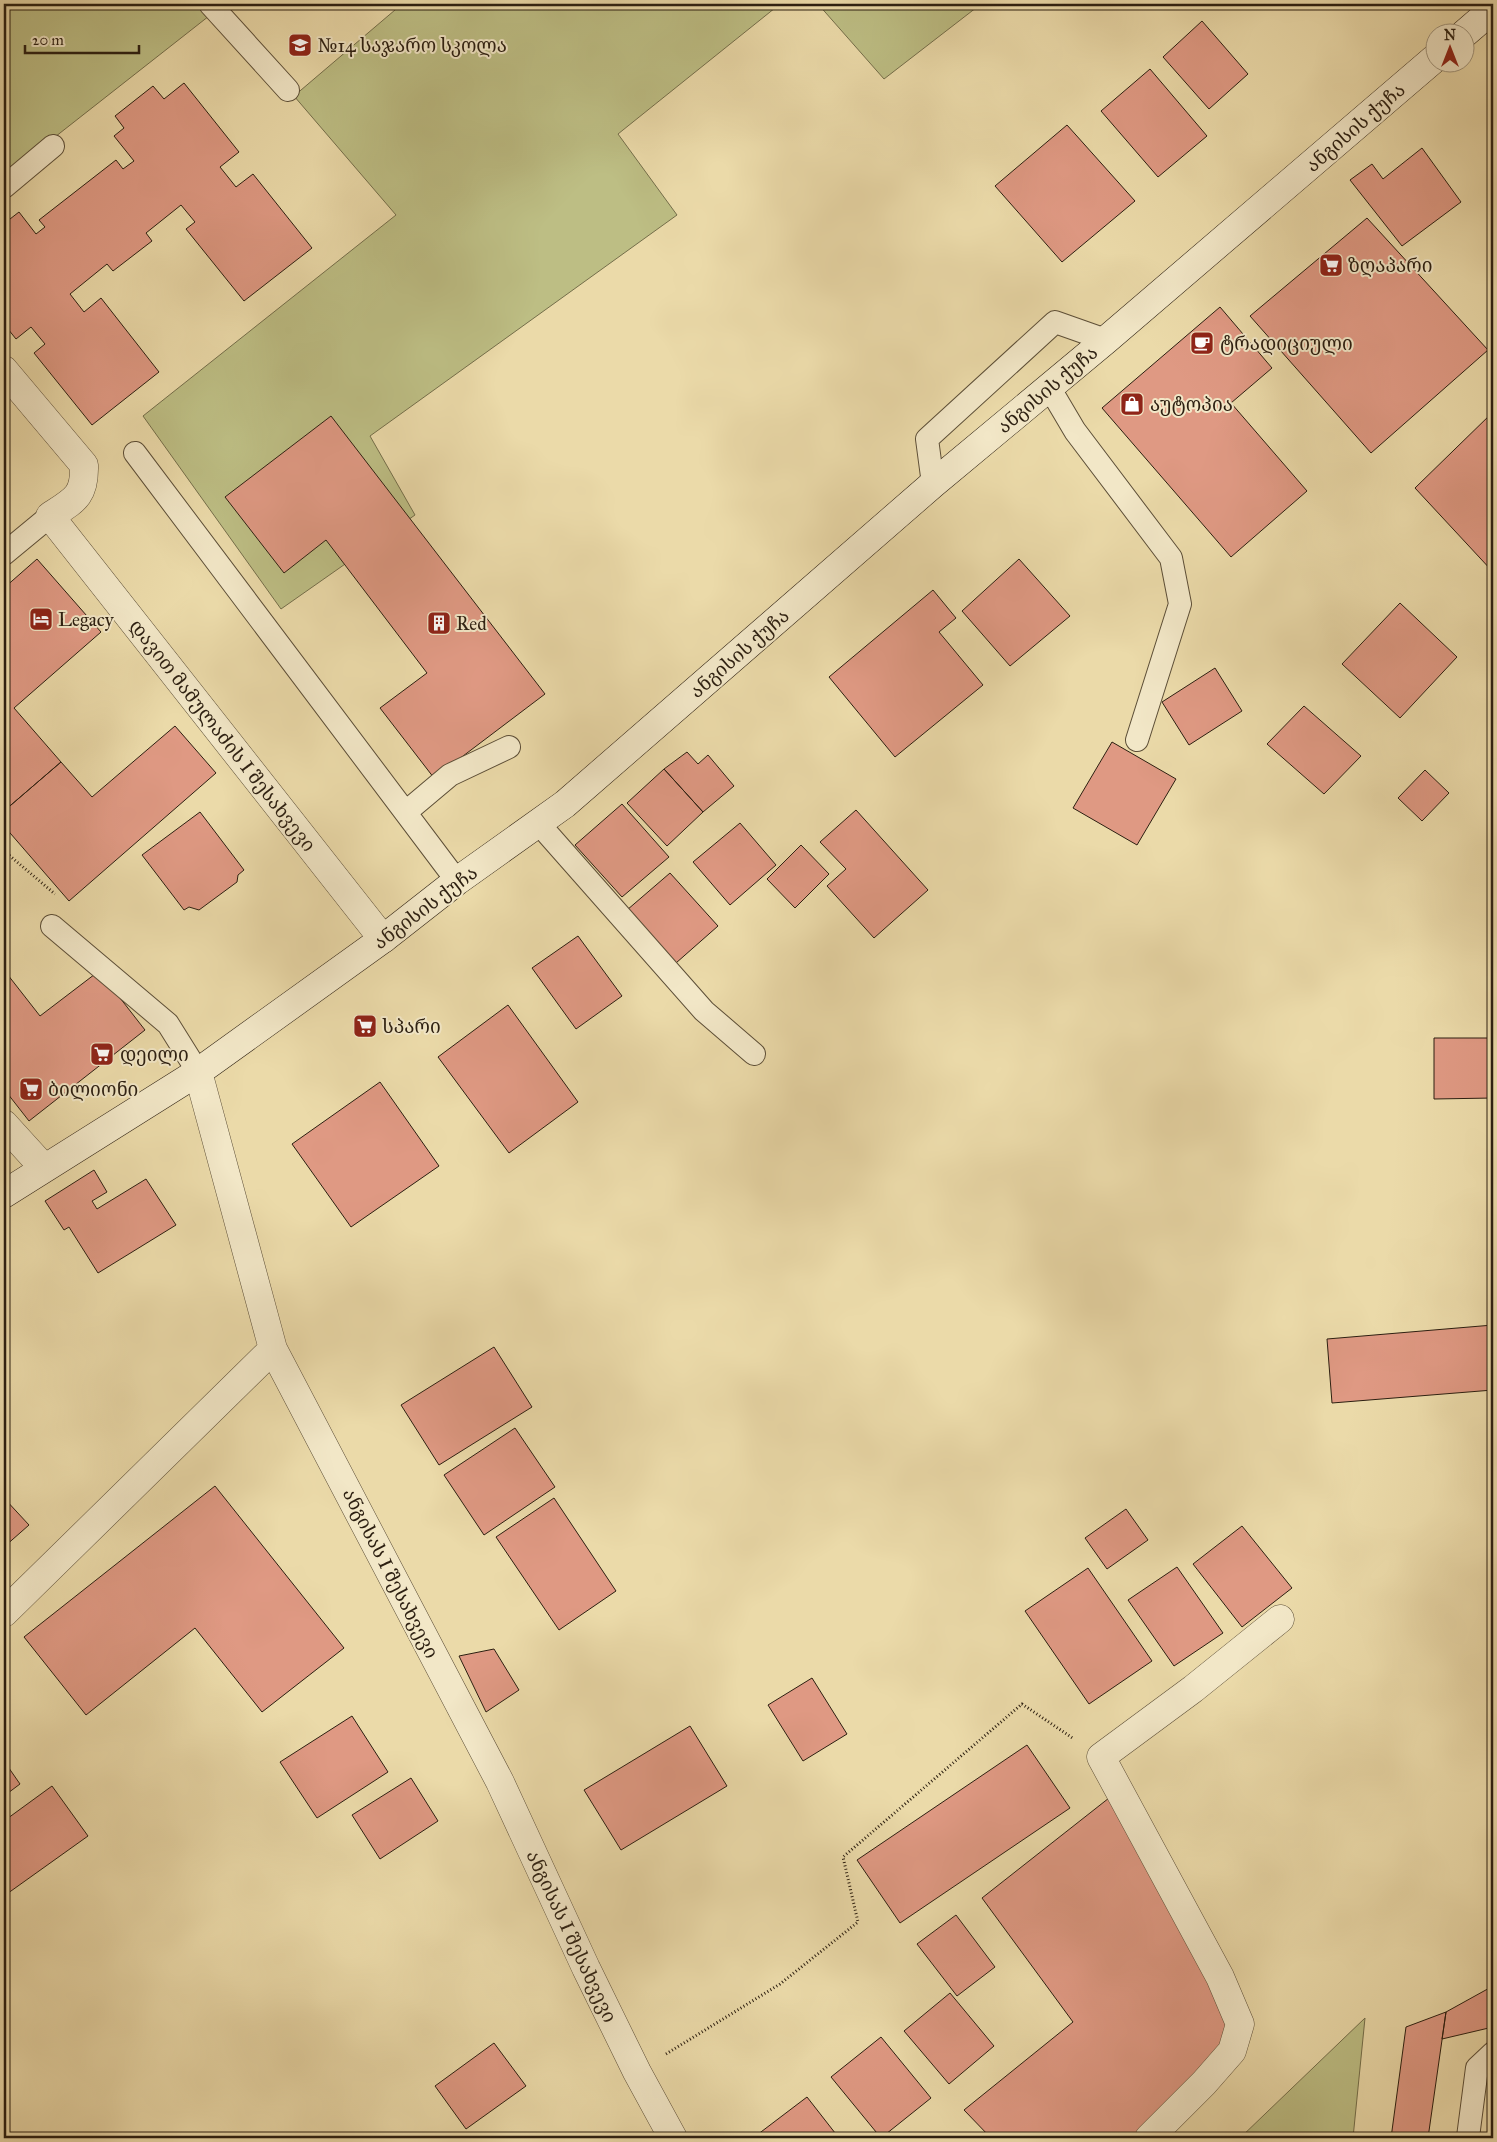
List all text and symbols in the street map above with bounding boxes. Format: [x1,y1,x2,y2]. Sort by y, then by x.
scale bar [25,22,139,54]
north arrow [1424,22,1474,72]
text: N [1444,27,1456,44]
text: 20 m [32,31,64,49]
school or university icon: №14 საჯარო სკოლა [287,32,313,58]
place label: №14 საჯარო სკოლა [318,34,507,57]
street label: ანგისის ქუჩა [1301,78,1410,177]
supermarket icon: ზღაპარი [1318,252,1344,278]
place label: ზღაპარი [1348,254,1432,277]
cafe icon: ტრადიციული [1189,330,1215,356]
place label: ტრადიციული [1220,332,1353,355]
street label: ანგისის ქუჩა [992,341,1102,438]
shop icon: აუტოპია [1119,391,1145,417]
place label: აუტოპია [1150,393,1233,416]
street label: ანგისის ქუჩა [685,604,794,703]
hotel icon: Legacy [28,606,54,632]
place label: Legacy [58,608,115,632]
building icon: Red [426,610,452,636]
place label: Red [456,612,487,635]
street label: დავით მამულაძის I შესახვევი [125,615,320,856]
street label: ანგისის ქუჩა [369,861,482,954]
supermarket icon: სპარი [352,1013,378,1039]
place label: სპარი [382,1015,441,1038]
supermarket icon: დეილი [89,1041,115,1067]
place label: დეილი [120,1043,189,1066]
supermarket icon: ბილიონი [18,1076,44,1102]
place label: ბილიონი [48,1078,138,1101]
street label: ანგისას I შესახვევი [338,1484,443,1662]
street label: ანგისას I შესახვევი [521,1846,622,2026]

